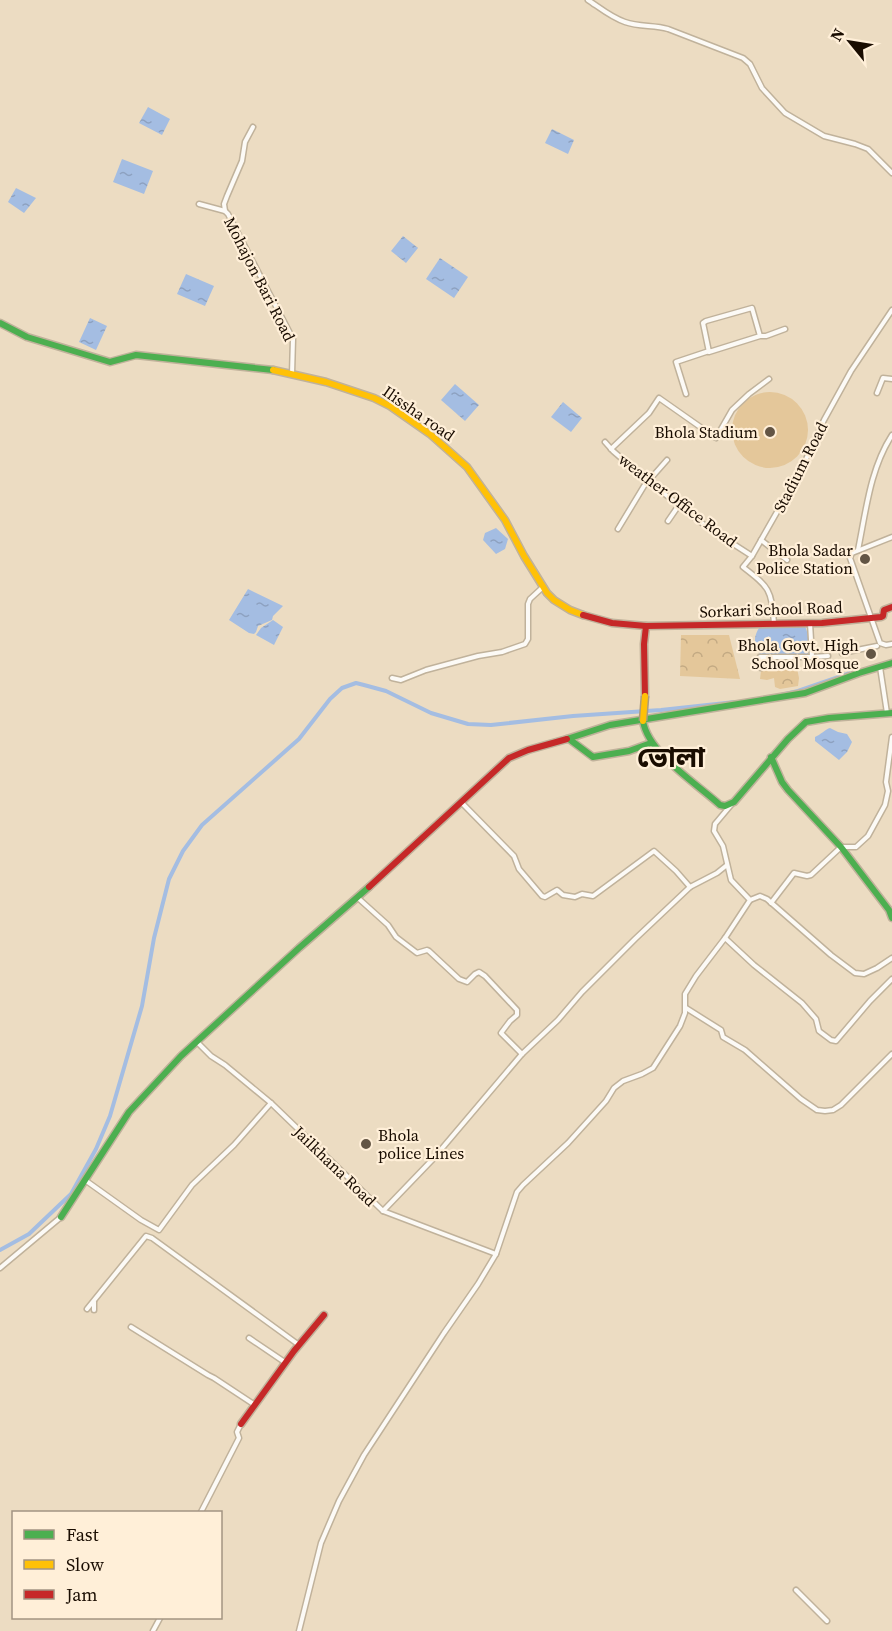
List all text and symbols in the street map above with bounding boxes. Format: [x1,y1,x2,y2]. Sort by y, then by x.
north arrow [820,12,880,72]
text: N [825,24,850,45]
street label: Mohajon Bari Road [219,213,301,345]
street label: Ilissha road [379,380,459,446]
street label: Stadium Road [768,418,832,516]
place label: Bhola Stadium [654,421,758,443]
marker: Bhola Stadium [763,425,777,439]
street label: weather Office Road [614,448,742,552]
place label: Bhola Sadar Police Station [756,539,853,579]
marker: Bhola Sadar Police Station [858,552,872,566]
street label: Sorkari School Road [699,596,843,622]
place label: Bhola Govt. High School Mosque [738,634,859,674]
marker: Bhola Govt. High School Mosque [864,647,878,661]
district label: ভোলা [637,738,706,776]
street label: Jailkhana Road [288,1120,381,1211]
place label: Bhola police Lines [378,1124,464,1164]
marker: Bhola police Lines [359,1137,373,1151]
legend [12,1511,222,1619]
text: Fast [66,1522,99,1547]
text: Slow [66,1552,104,1577]
text: Jam [65,1582,98,1607]

